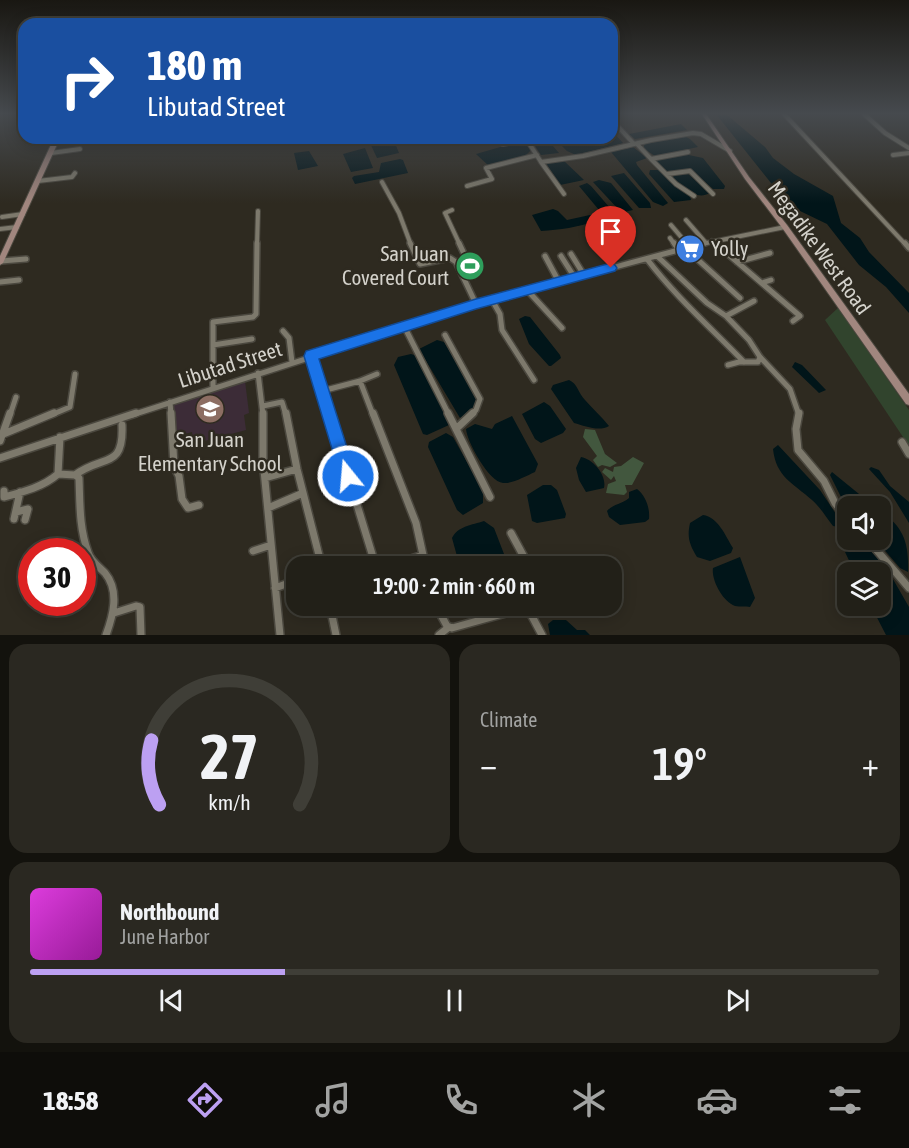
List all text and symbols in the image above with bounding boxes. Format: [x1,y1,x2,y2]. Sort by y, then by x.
text: 180 m [147,41,242,89]
icon: right [48,42,126,120]
text: Libutad Street [147,91,286,122]
street label: Megadike West Road [764,176,876,319]
pin [585,206,636,268]
icon: arrive [594,215,627,248]
supermarket icon: Yolly [674,233,706,265]
place label: Yolly [711,236,749,260]
place label: San Juan Covered Court [342,241,449,289]
sports icon: San Juan Covered Court [454,250,486,282]
street label: Libutad Street [175,336,285,392]
school or university icon: San Juan Elementary School [194,393,226,425]
place label: San Juan Elementary School [138,427,283,475]
position arrow [316,444,380,508]
map controls [837,496,891,616]
button: sound [837,496,891,550]
speed limit sign: 30 [18,538,96,616]
button: layers [837,562,891,616]
text: 19:00 · 2 min · 660 m [373,573,535,599]
text: Climate [480,708,537,731]
text: 27 [200,721,259,792]
text: 19° [652,738,707,790]
text: − [480,745,497,783]
text: + [862,745,879,783]
text: km/h [208,791,251,816]
text: Northbound [120,899,219,925]
text: June Harbor [120,925,209,948]
icon: previous [155,984,188,1017]
icon: pause [438,984,471,1017]
icon: next [721,984,754,1017]
icon: directions [184,1079,226,1121]
icon: music [312,1079,354,1121]
icon: phone [440,1079,482,1121]
icon: climate [568,1079,610,1121]
icon: car [696,1079,738,1121]
icon: filters [824,1079,866,1121]
text: 18:58 [43,1085,99,1116]

